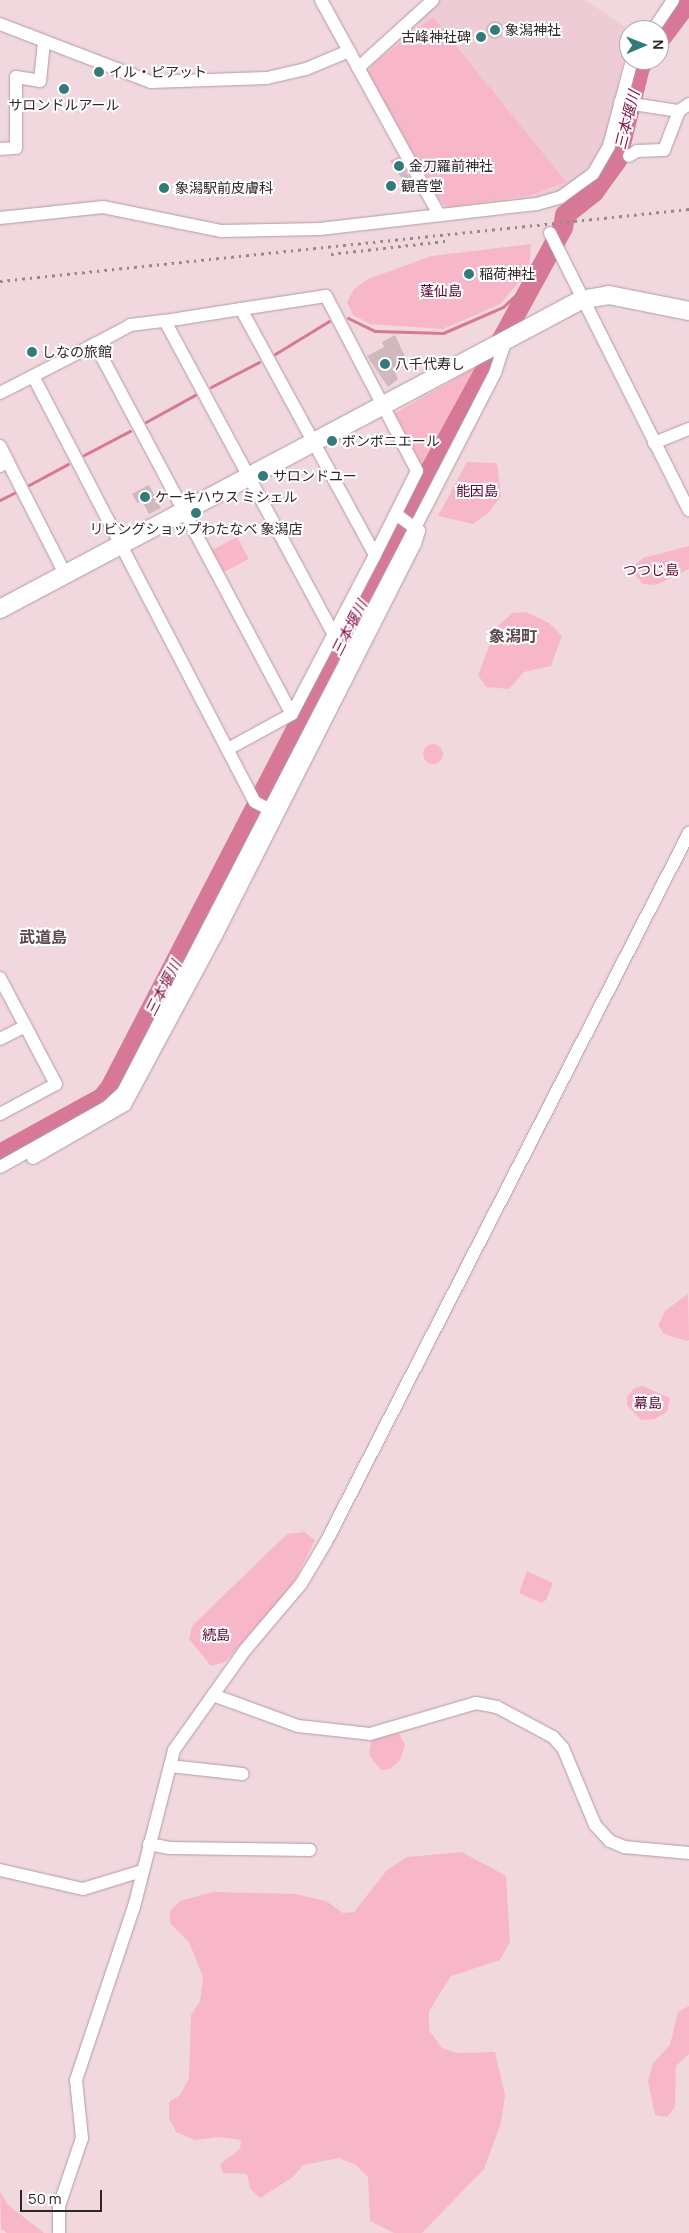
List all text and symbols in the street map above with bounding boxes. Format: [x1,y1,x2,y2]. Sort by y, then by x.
north arrow [619,20,669,70]
place label: 象潟神社 [505,22,561,38]
marker: 象潟神社 [489,24,501,36]
place label: 古峰神社碑 [401,29,471,45]
marker: 古峰神社碑 [475,31,487,43]
text: N [649,40,668,50]
place label: イル・ピアット [109,64,207,80]
marker: イル・ピアット [93,66,105,78]
marker: サロンドルアール [58,83,70,95]
water label: 三本堰川 [611,89,643,151]
place label: サロンドルアール [8,97,120,113]
place label: 金刀羅前神社 [409,158,493,174]
marker: 金刀羅前神社 [393,160,405,172]
place label: 観音堂 [401,178,443,194]
place label: 象潟駅前皮膚科 [175,180,273,196]
marker: 観音堂 [385,180,397,192]
marker: 象潟駅前皮膚科 [157,181,171,195]
place label: 稲荷神社 [479,266,535,282]
marker: 稲荷神社 [463,268,475,280]
park label: 蓬仙島 [420,283,462,299]
place label: しなの旅館 [42,344,112,360]
marker: しなの旅館 [26,346,38,358]
place label: 八千代寿し [395,356,465,372]
marker: 八千代寿し [379,358,391,370]
place label: ボンボニエール [342,433,440,449]
marker: ボンボニエール [326,435,338,447]
place label: サロンドユー [273,468,357,484]
marker: サロンドユー [257,470,269,482]
park label: 能因島 [456,483,498,499]
place label: ケーキハウス ミシェル [155,489,298,505]
marker: ケーキハウス ミシェル [139,491,151,503]
marker: リビングショップわたなべ 象潟店 [190,507,202,519]
place label: リビングショップわたなべ 象潟店 [90,521,302,537]
park label: つつじ島 [623,562,679,578]
water label: 三本堰川 [327,597,371,659]
district label: 象潟町 [489,626,537,646]
district label: 武道島 [19,927,67,947]
water label: 三本堰川 [141,957,185,1019]
park label: 幕島 [634,1395,662,1411]
park label: 続島 [202,1627,230,1643]
scale bar [22,2180,105,2212]
text: 50 m [28,2188,62,2209]

